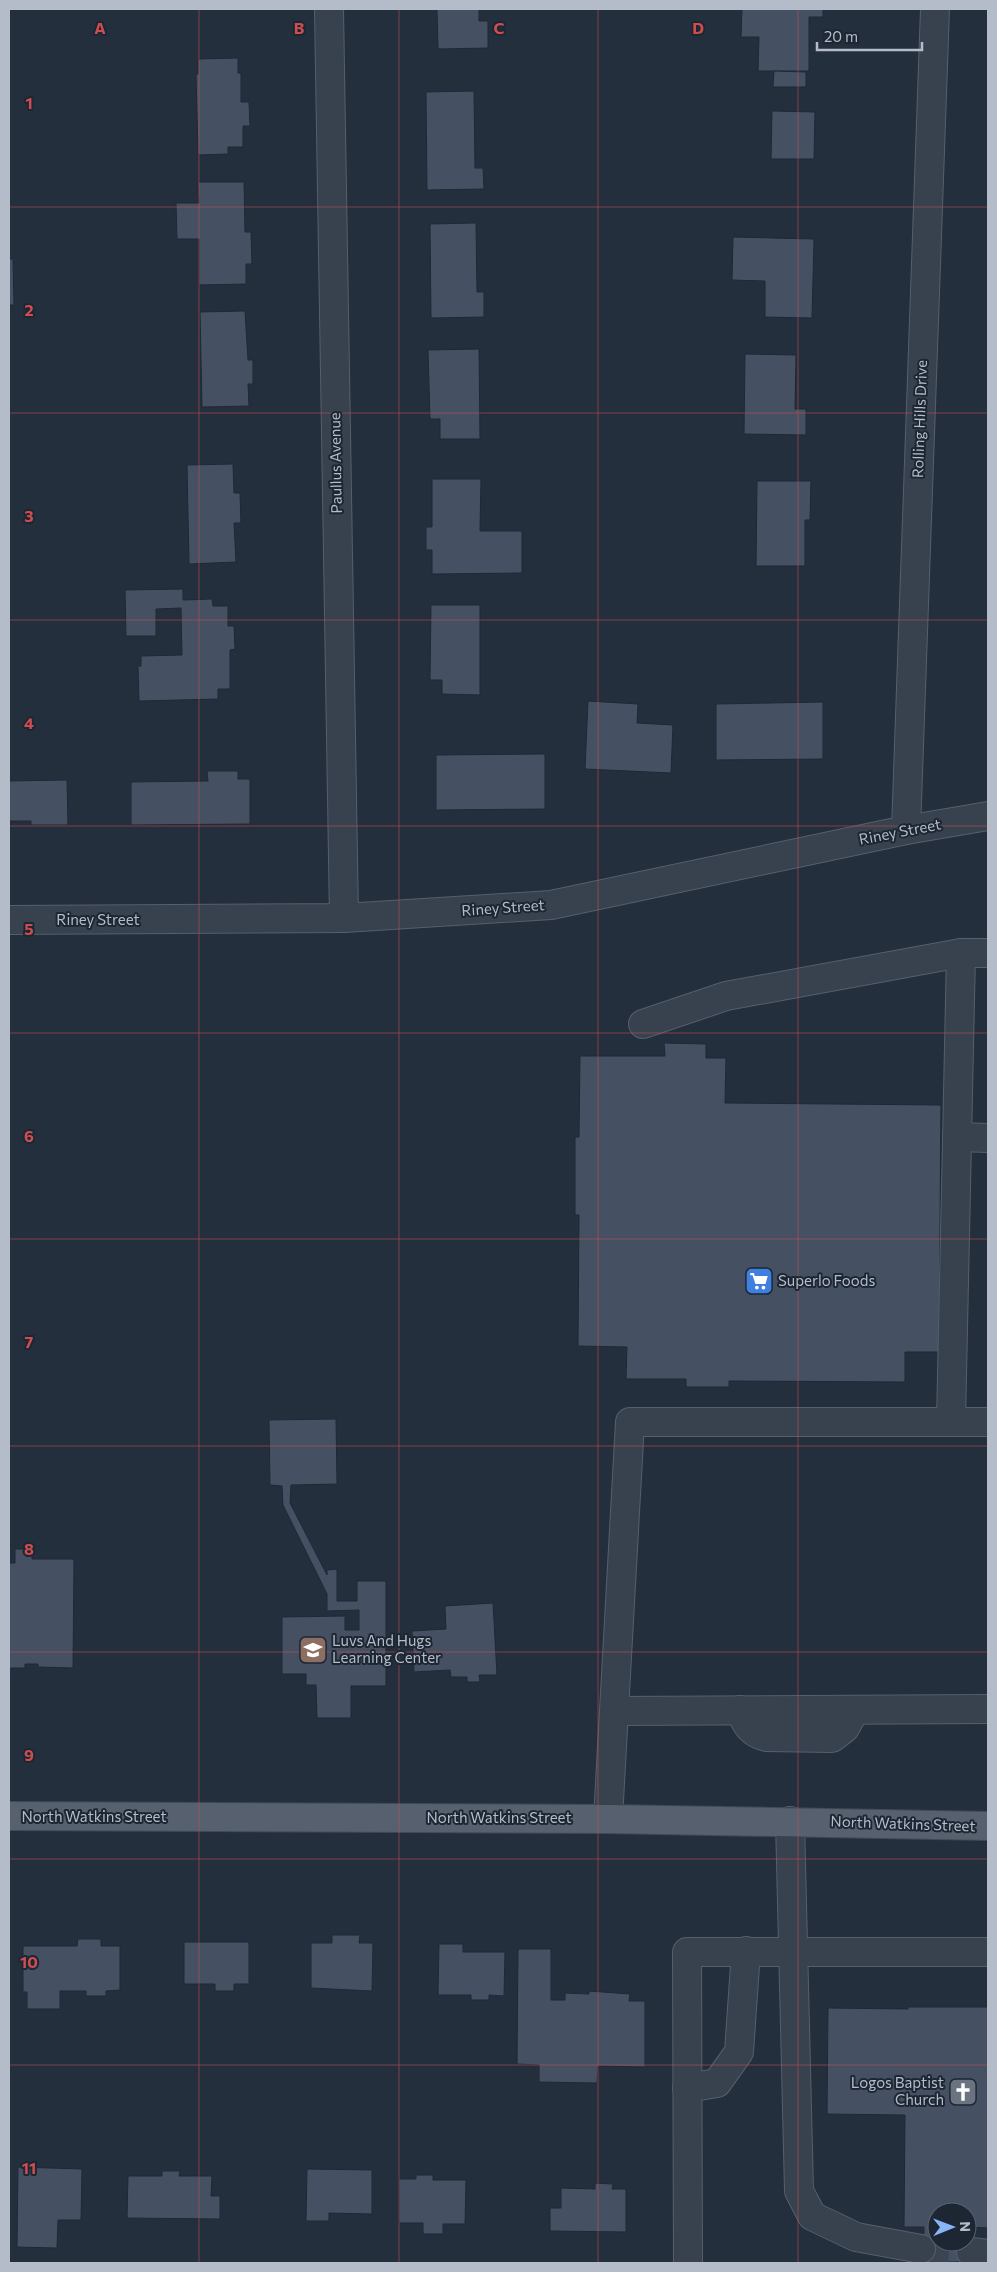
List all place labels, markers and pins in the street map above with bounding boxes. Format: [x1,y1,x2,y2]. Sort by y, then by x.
supermarket icon: Superlo Foods [744,1266,774,1296]
place label: Superlo Foods [778,1271,875,1289]
place label: Luvs And Hugs Learning Center [332,1631,441,1666]
school or university icon: Luvs And Hugs Learning Center [298,1635,328,1665]
place label: Logos Baptist Church [851,2073,944,2108]
church icon: Logos Baptist Church [948,2077,978,2107]

